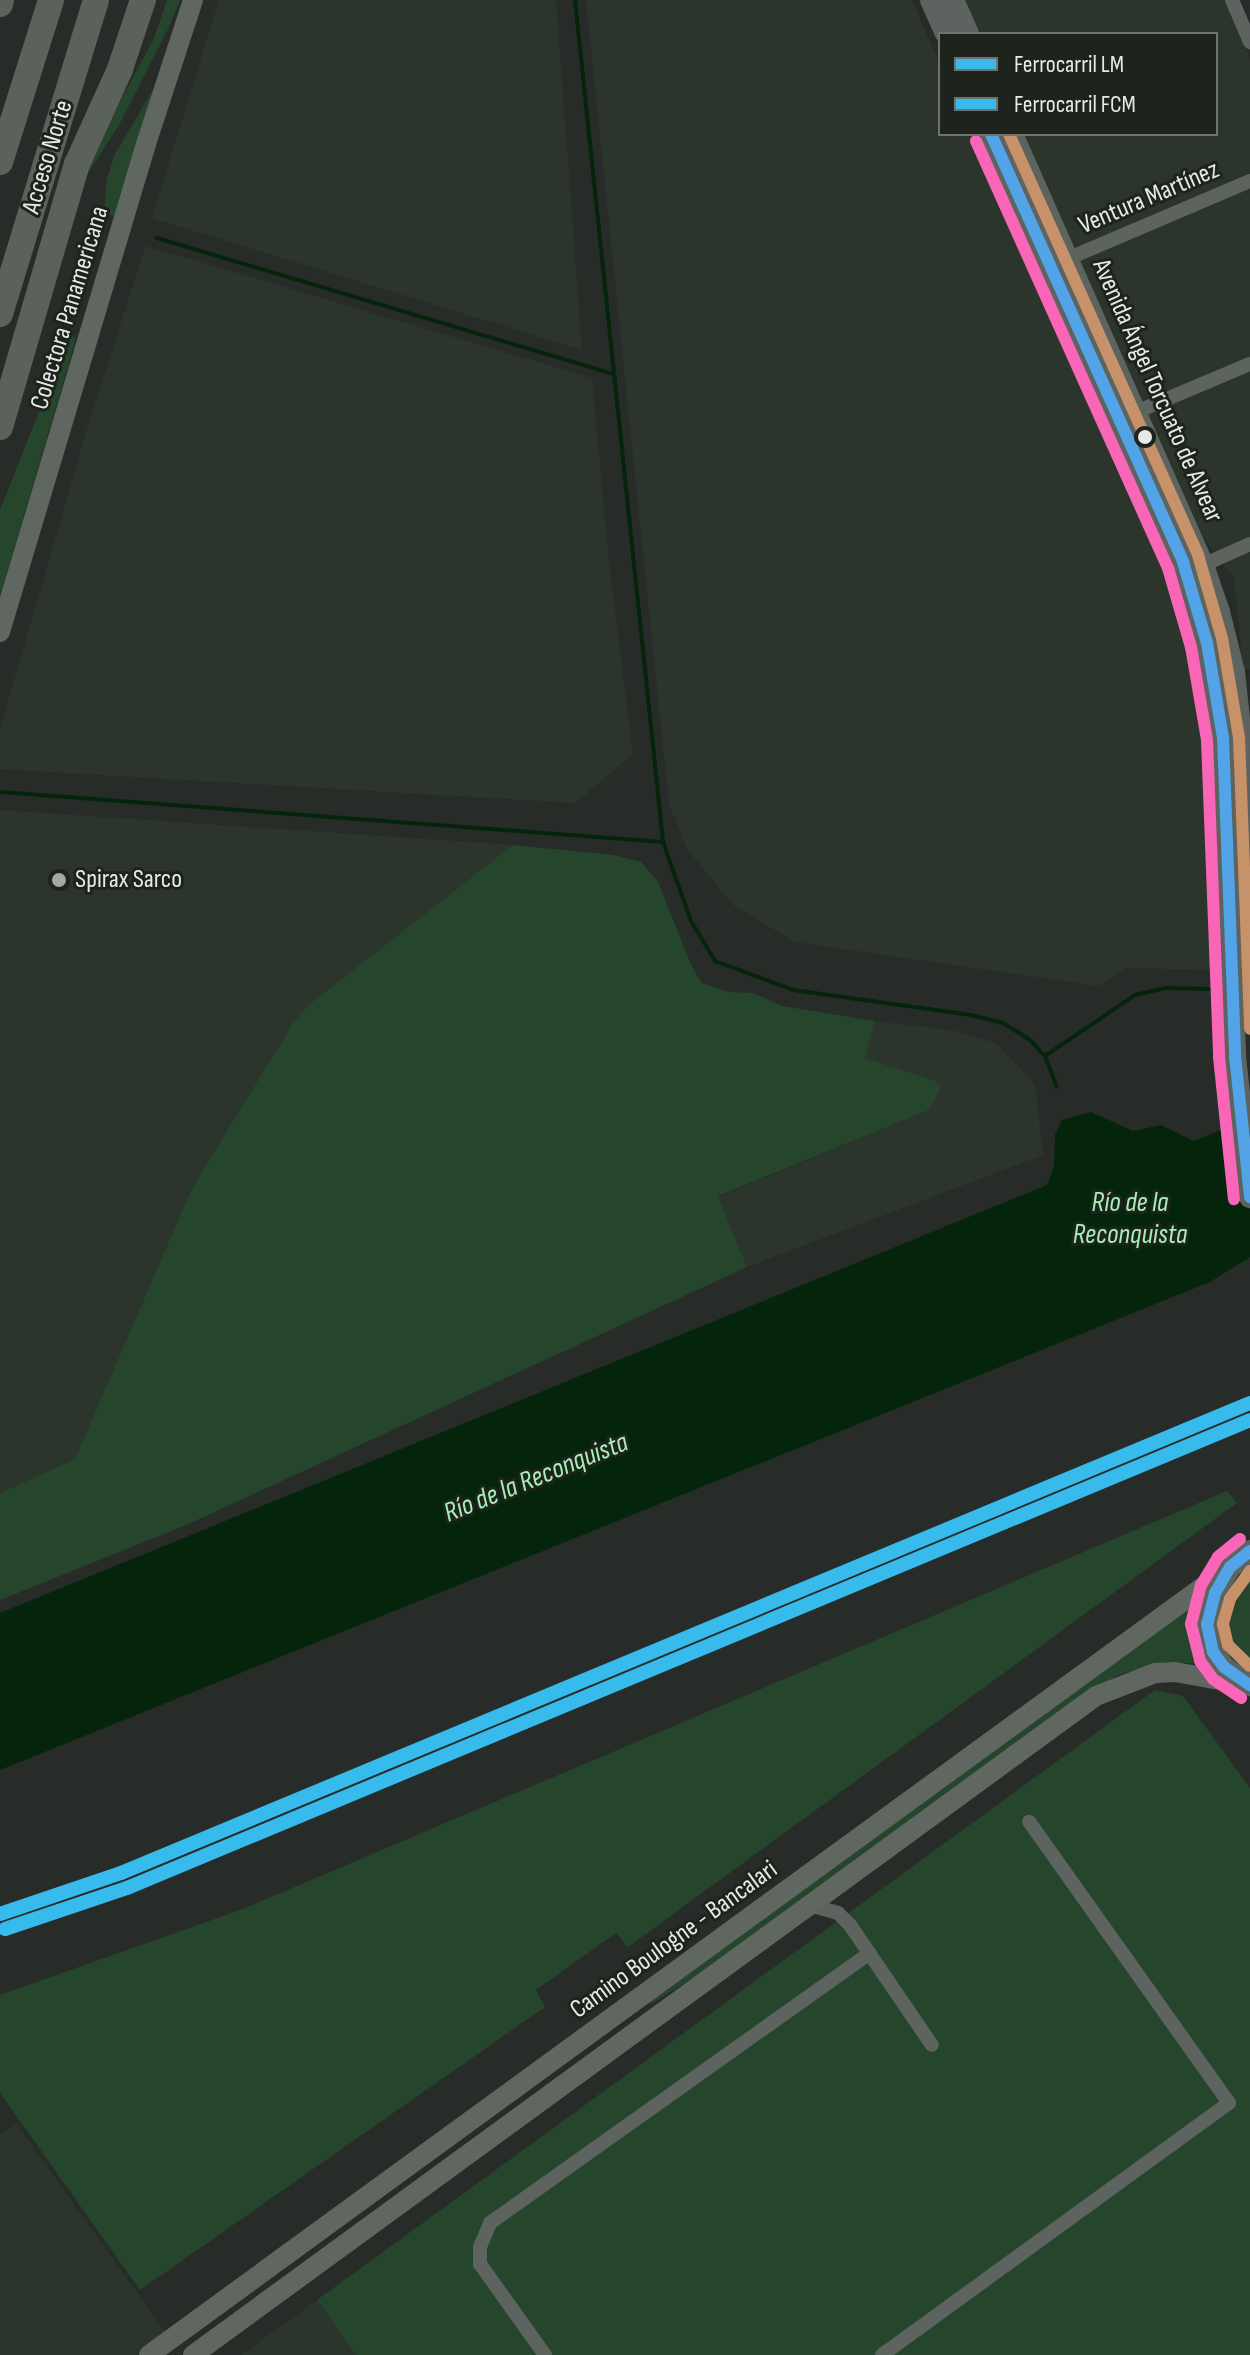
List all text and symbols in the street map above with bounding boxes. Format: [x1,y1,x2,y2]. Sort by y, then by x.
legend [938,32,1218,136]
text: Ferrocarril LM [1014,50,1124,79]
text: Ferrocarril FCM [1014,90,1136,119]
street label: Acceso Norte [16,97,80,217]
street label: Ventura Martínez [1074,154,1224,242]
street label: Colectora Panamericana [24,203,116,413]
street label: Avenida Ángel Torcuato de Alvear [1085,255,1229,527]
unlabelled marker [1137,429,1153,445]
place label: Spirax Sarco [75,864,182,896]
marker: Spirax Sarco [50,871,68,889]
water label: Río de la Reconquista [1073,1186,1187,1252]
water label: Río de la Reconquista [439,1426,633,1530]
street label: Camino Boulogne - Bancalari [564,1854,784,2026]

